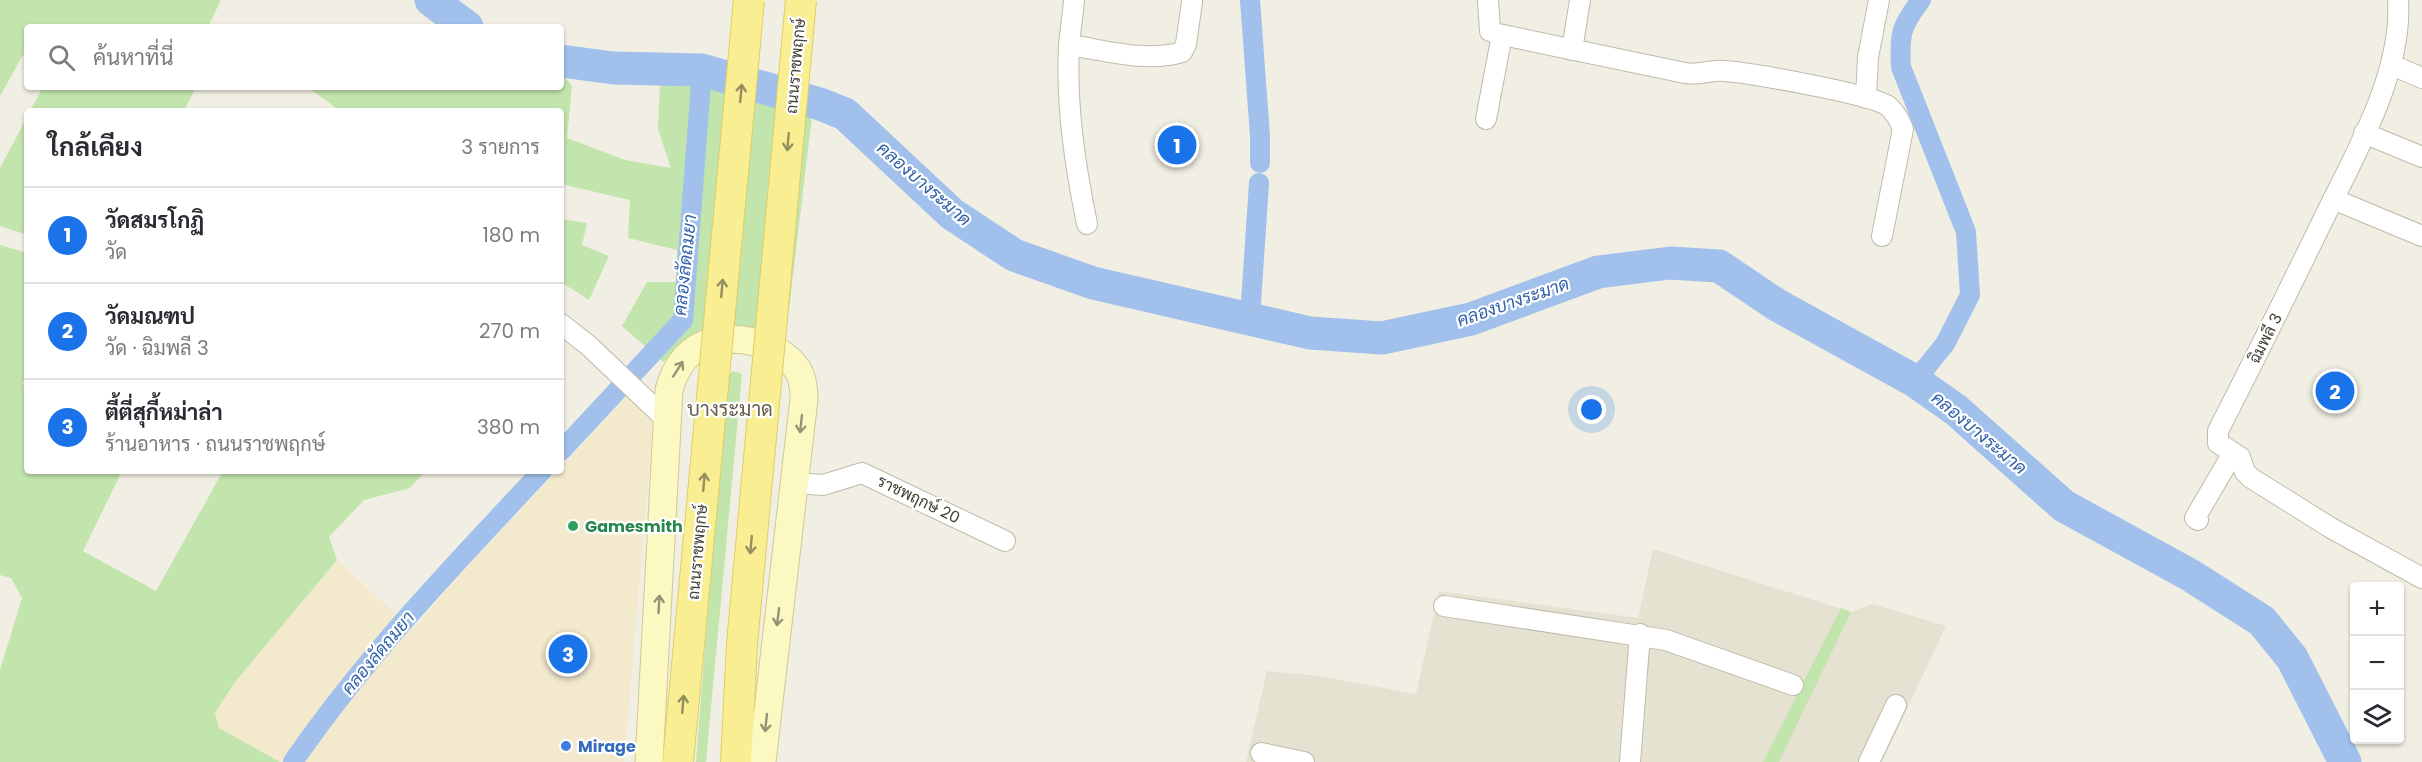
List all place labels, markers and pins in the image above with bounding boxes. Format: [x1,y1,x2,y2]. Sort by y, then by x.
pin: 1 [1158,122,1196,168]
pin: 2 [2316,368,2354,414]
place label: Gamesmith [585,515,683,538]
marker: Gamesmith [566,519,580,533]
pin: 3 [548,632,588,676]
place label: Mirage [578,735,636,758]
marker: Mirage [559,739,573,753]

